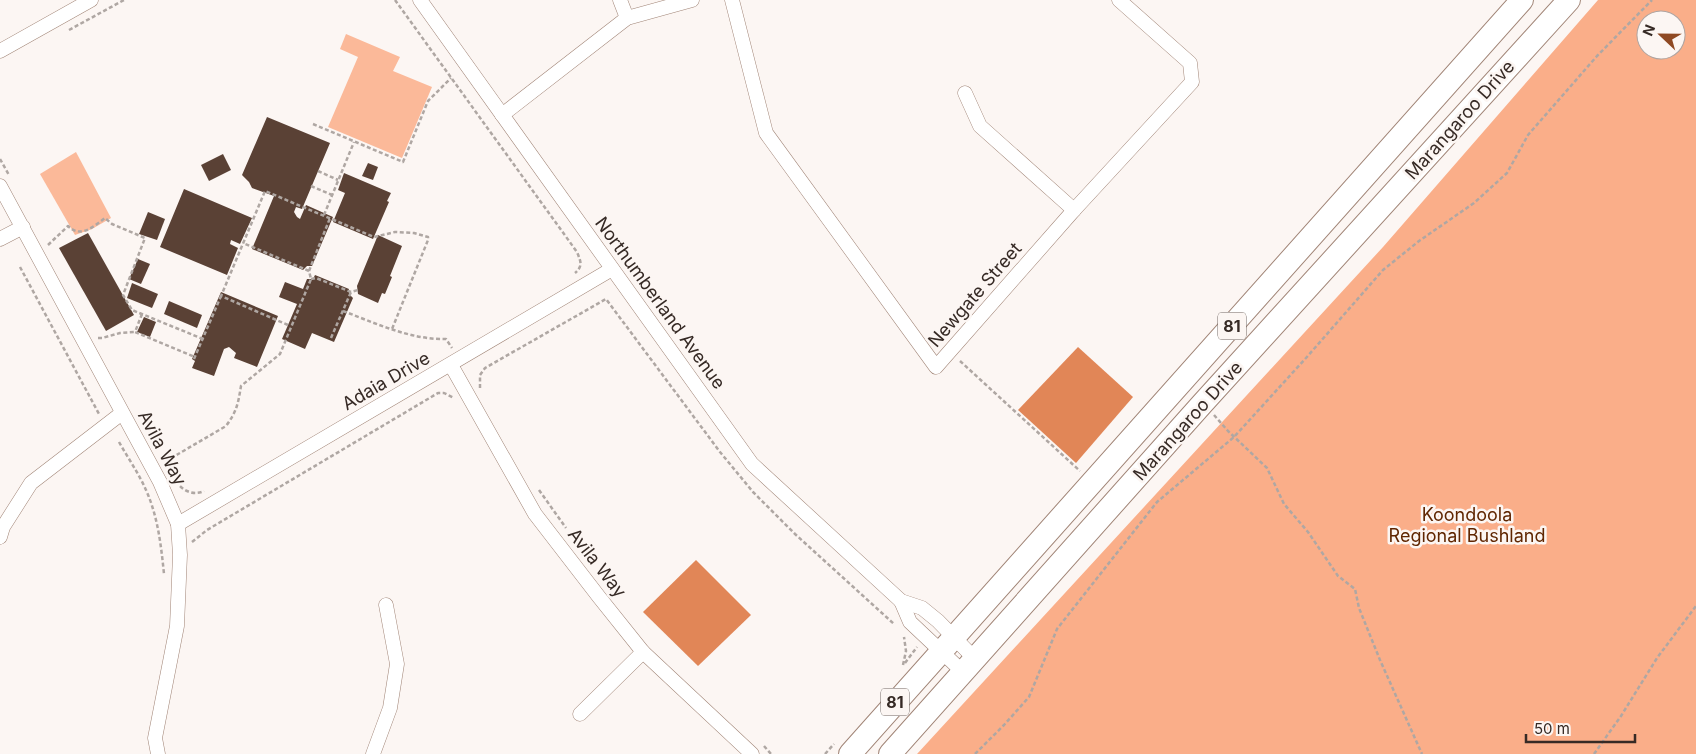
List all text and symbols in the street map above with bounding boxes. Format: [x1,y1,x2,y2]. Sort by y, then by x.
north arrow [1636,10,1686,60]
text: N [1639,22,1658,38]
street label: Marangaroo Drive [1401,56,1519,183]
street label: Northumberland Avenue [591,213,730,393]
street label: Newgate Street [924,238,1026,351]
road number: 81 [1218,312,1246,340]
street label: Adaia Drive [338,347,433,414]
street label: Marangaroo Drive [1129,357,1247,484]
street label: Avila Way [134,407,191,489]
park label: Koondoola Regional Bushland [1389,504,1545,546]
street label: Avila Way [564,524,631,601]
road number: 81 [881,689,909,716]
scale bar [1526,712,1635,744]
text: 50 m [1534,719,1570,738]

